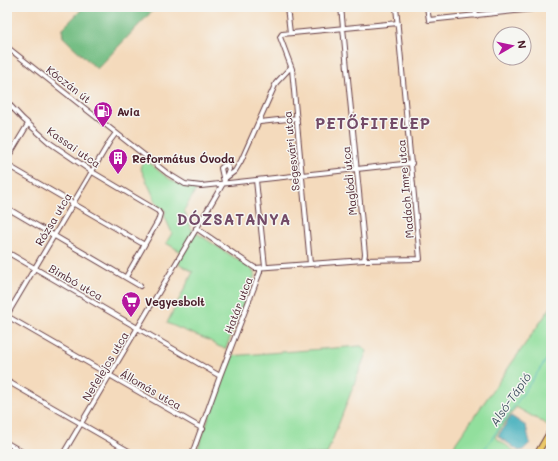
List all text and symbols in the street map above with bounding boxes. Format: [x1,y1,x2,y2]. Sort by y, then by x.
north arrow [492,26,532,66]
text: N [514,39,530,50]
street label: Kóczán út [43,62,95,106]
fuel station icon: Avia [92,100,114,128]
place label: Avia [117,104,140,119]
street label: Segesvári utca [279,110,303,192]
district label: PETŐFITELEP [315,113,431,133]
street label: Kassai utca [44,123,104,171]
street label: Madách Imre utca [393,139,417,239]
street label: Maglódi utca [338,146,360,216]
building icon: Református Óvoda [107,147,129,175]
place label: Református Óvoda [132,151,235,166]
street label: Rózsa utca [31,189,75,248]
district label: DÓZSATANYA [177,209,291,229]
street label: Bimbó utca [46,260,106,304]
street label: Határ utca [220,274,256,336]
supermarket icon: Vegyesbolt [120,290,142,318]
place label: Vegyesbolt [145,294,205,309]
street label: Nefelejcs utca [78,328,132,404]
street label: Állomás utca [118,365,184,413]
water label: Alsó-Tápió [486,369,534,429]

